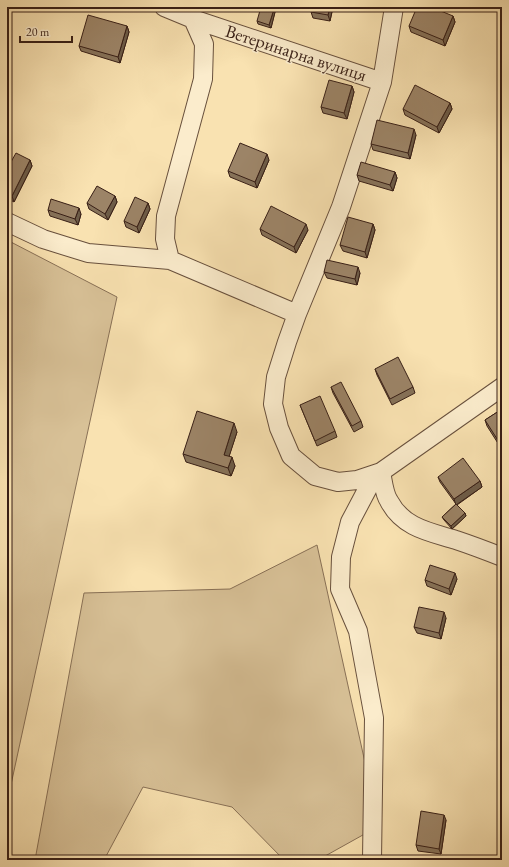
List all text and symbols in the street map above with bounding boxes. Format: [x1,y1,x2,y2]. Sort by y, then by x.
scale bar [20,18,72,44]
street label: Ветеринарна вулиця [223,19,370,86]
text: 20 m [26,24,50,40]

